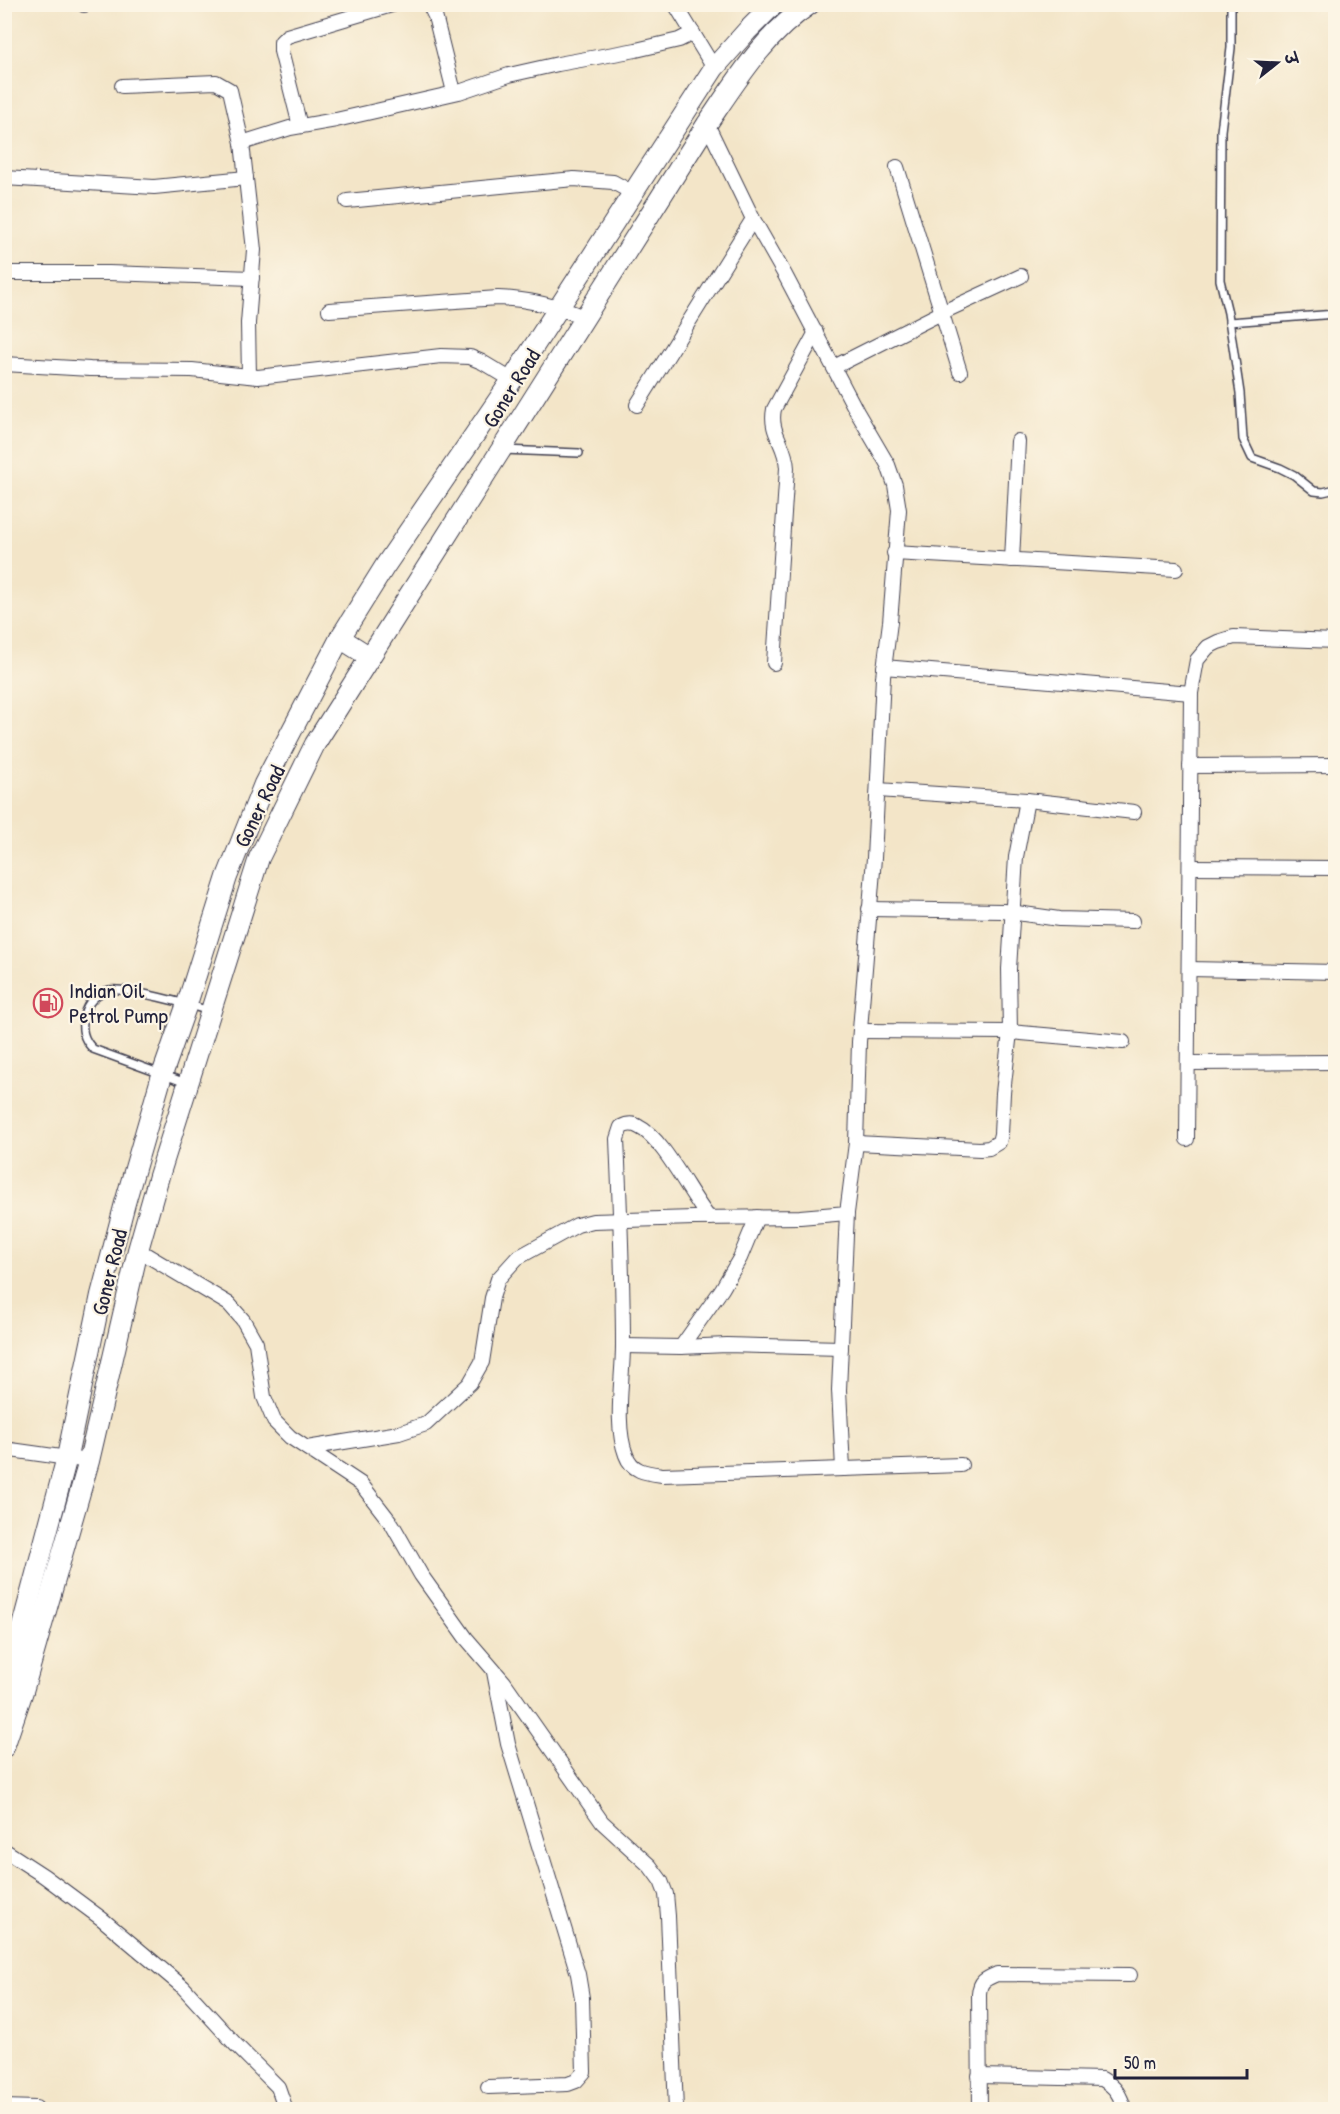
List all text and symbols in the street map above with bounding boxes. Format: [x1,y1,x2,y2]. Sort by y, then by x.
north arrow [1247,33,1307,93]
text: उ [1279,48,1304,68]
street label: Goner Road [475,343,547,433]
street label: Goner Road [226,760,292,852]
place label: Indian Oil Petrol Pump [69,975,168,1030]
fuel station icon: Indian Oil Petrol Pump [32,987,64,1019]
street label: Goner Road [84,1225,134,1318]
scale bar [1115,2042,1247,2080]
text: 50 m [1124,2050,1156,2075]

